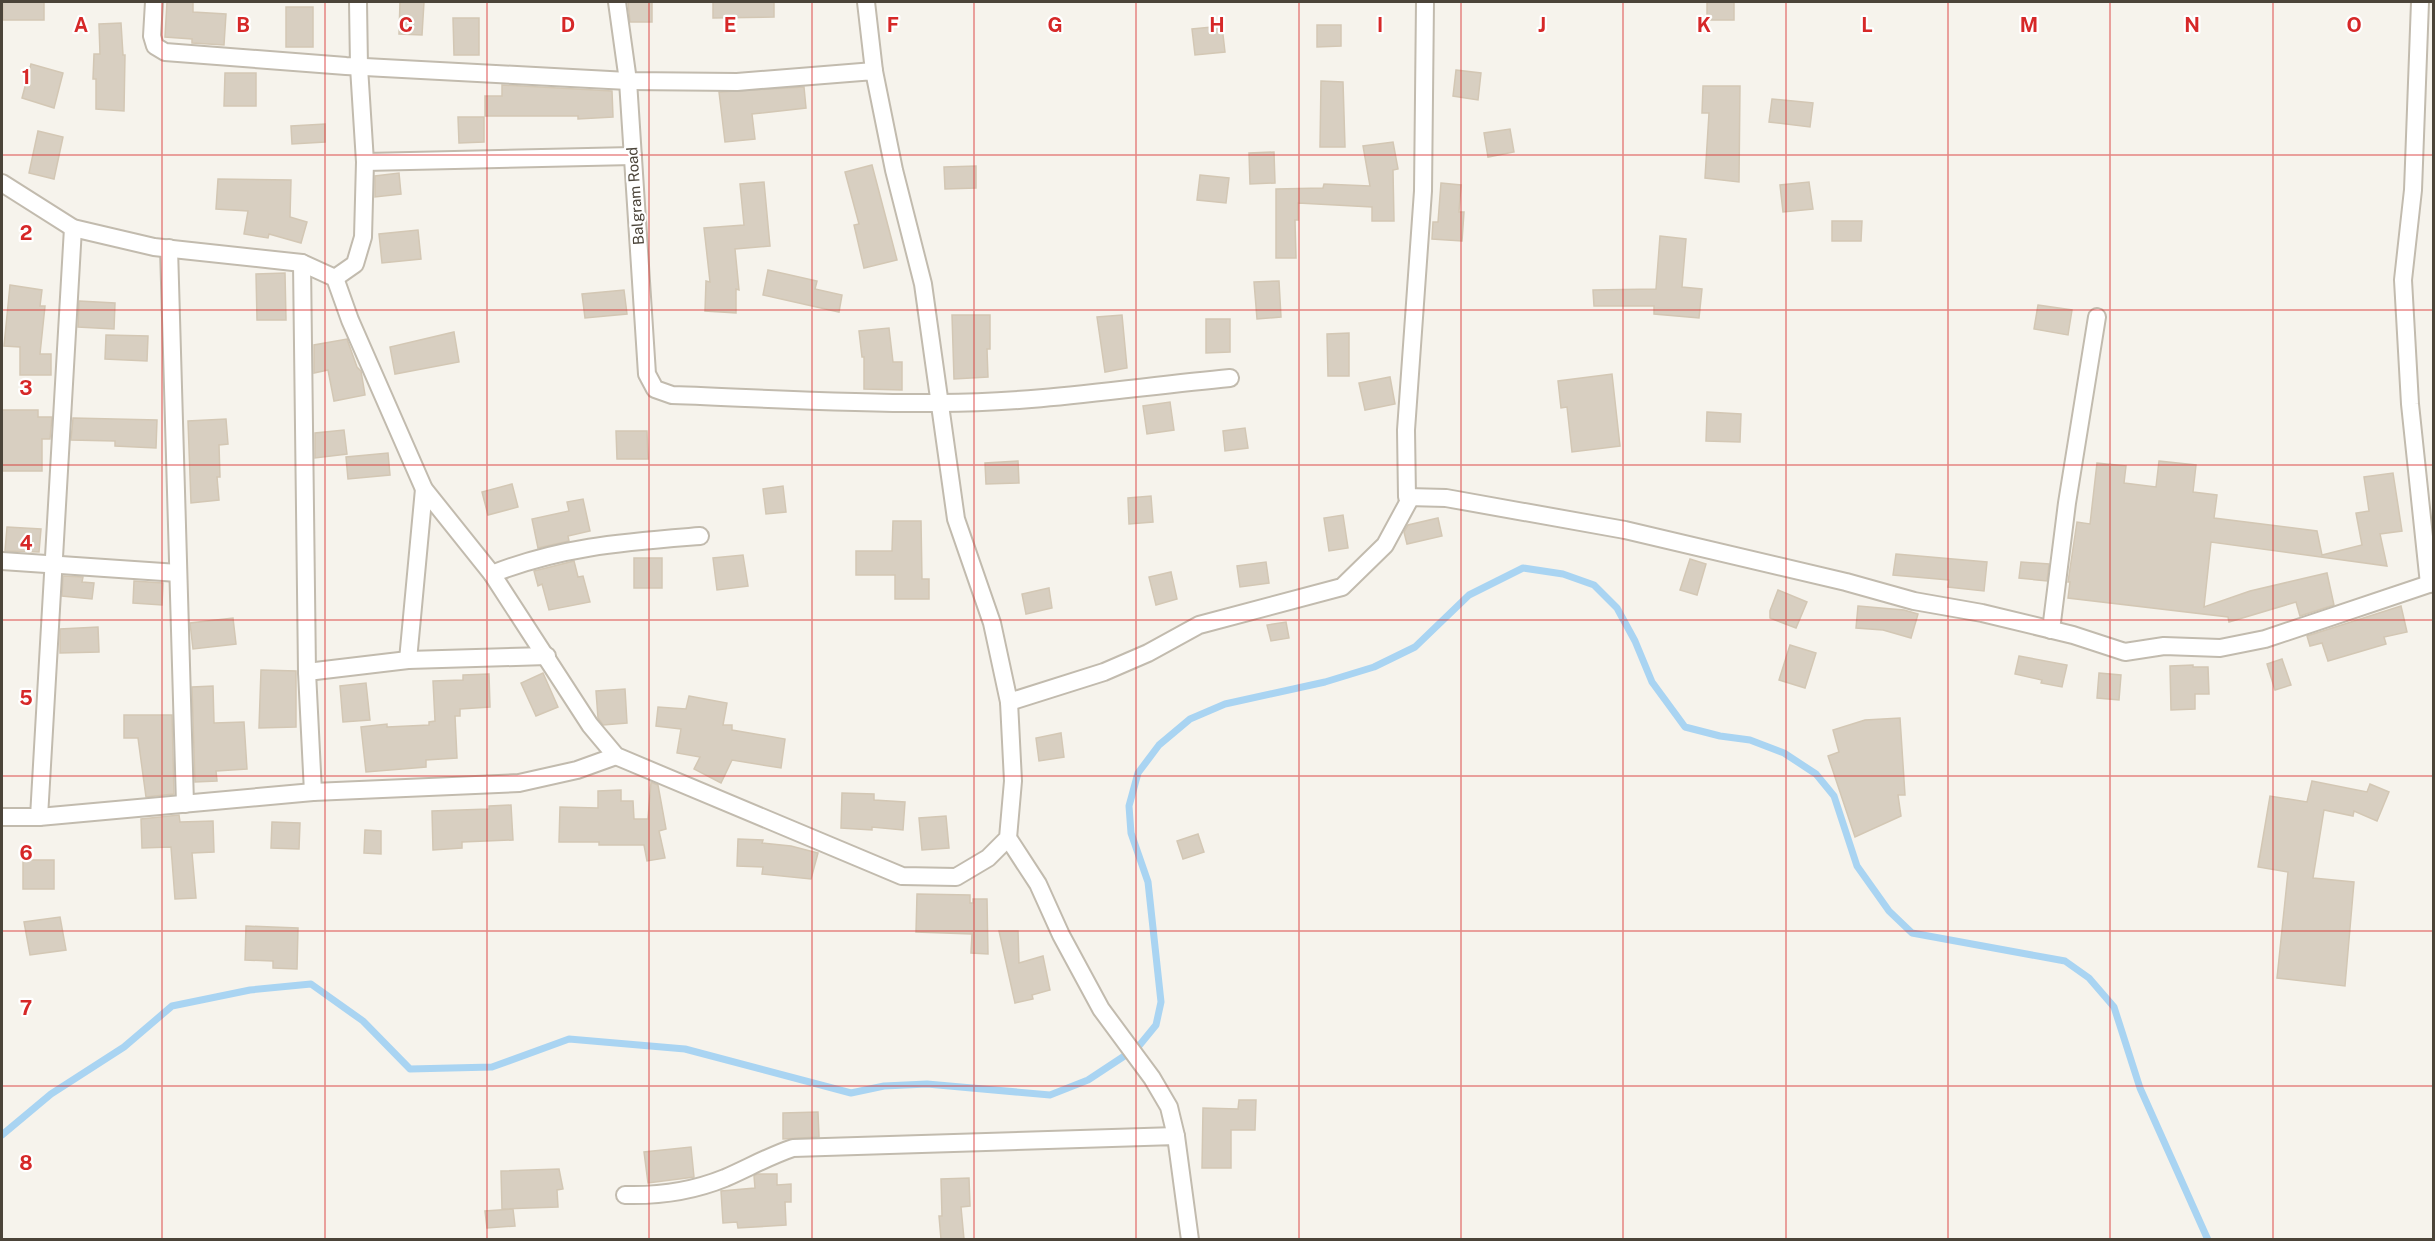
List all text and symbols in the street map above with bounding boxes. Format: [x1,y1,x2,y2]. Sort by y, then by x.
text: A [74,13,88,37]
text: B [236,13,250,37]
text: C [399,13,413,37]
text: D [561,13,575,37]
text: E [724,13,736,37]
text: F [887,13,899,37]
text: G [1047,13,1063,37]
text: H [1209,13,1225,37]
text: I [1377,13,1383,37]
text: J [1538,13,1546,37]
text: K [1697,13,1711,37]
text: L [1861,13,1873,37]
text: M [2020,13,2038,37]
text: N [2184,13,2200,37]
text: O [2346,13,2362,37]
text: 1 [22,65,30,89]
street label: Balgram Road [623,146,647,246]
text: 2 [20,221,32,245]
text: 3 [19,376,33,400]
text: 4 [19,531,33,555]
text: 5 [19,686,33,710]
text: 6 [19,841,33,865]
text: 7 [20,996,32,1020]
text: 8 [19,1151,33,1175]

